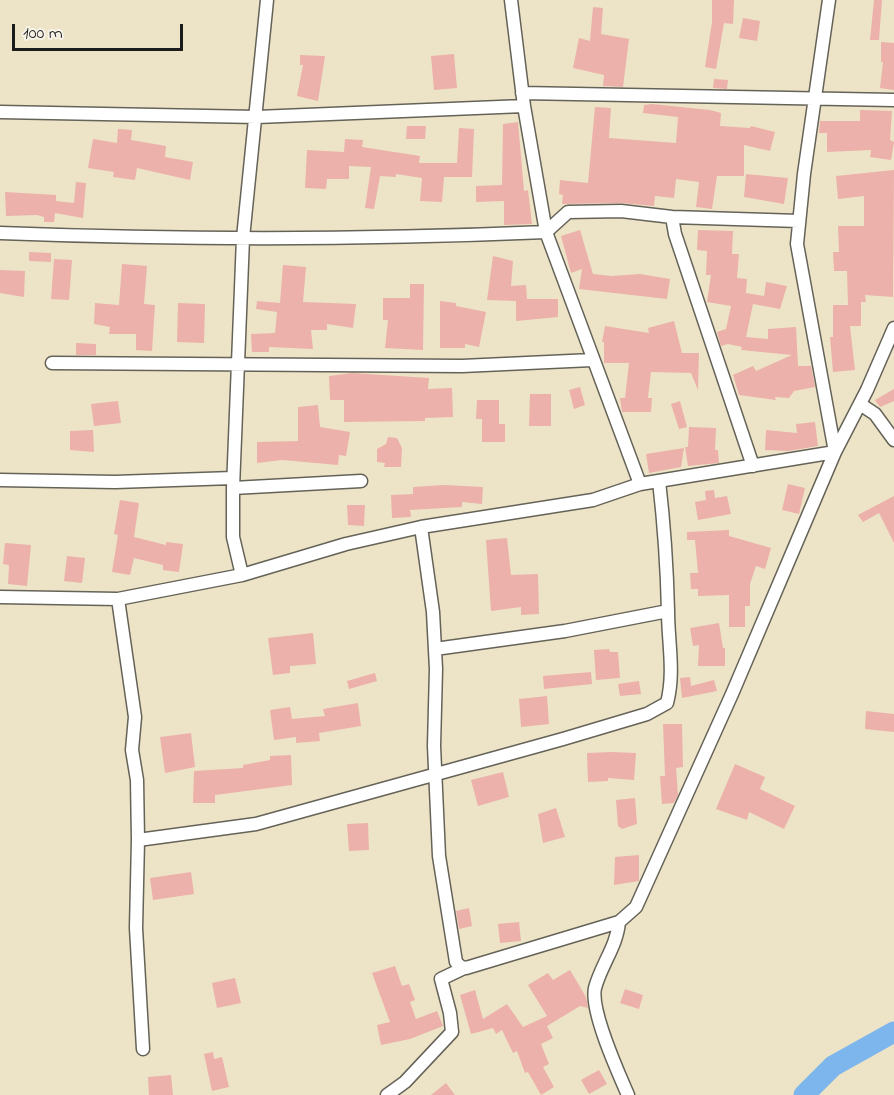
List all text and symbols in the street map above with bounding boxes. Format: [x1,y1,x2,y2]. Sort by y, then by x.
scale bar [15,12,186,50]
text: 100 m [23,21,63,47]

